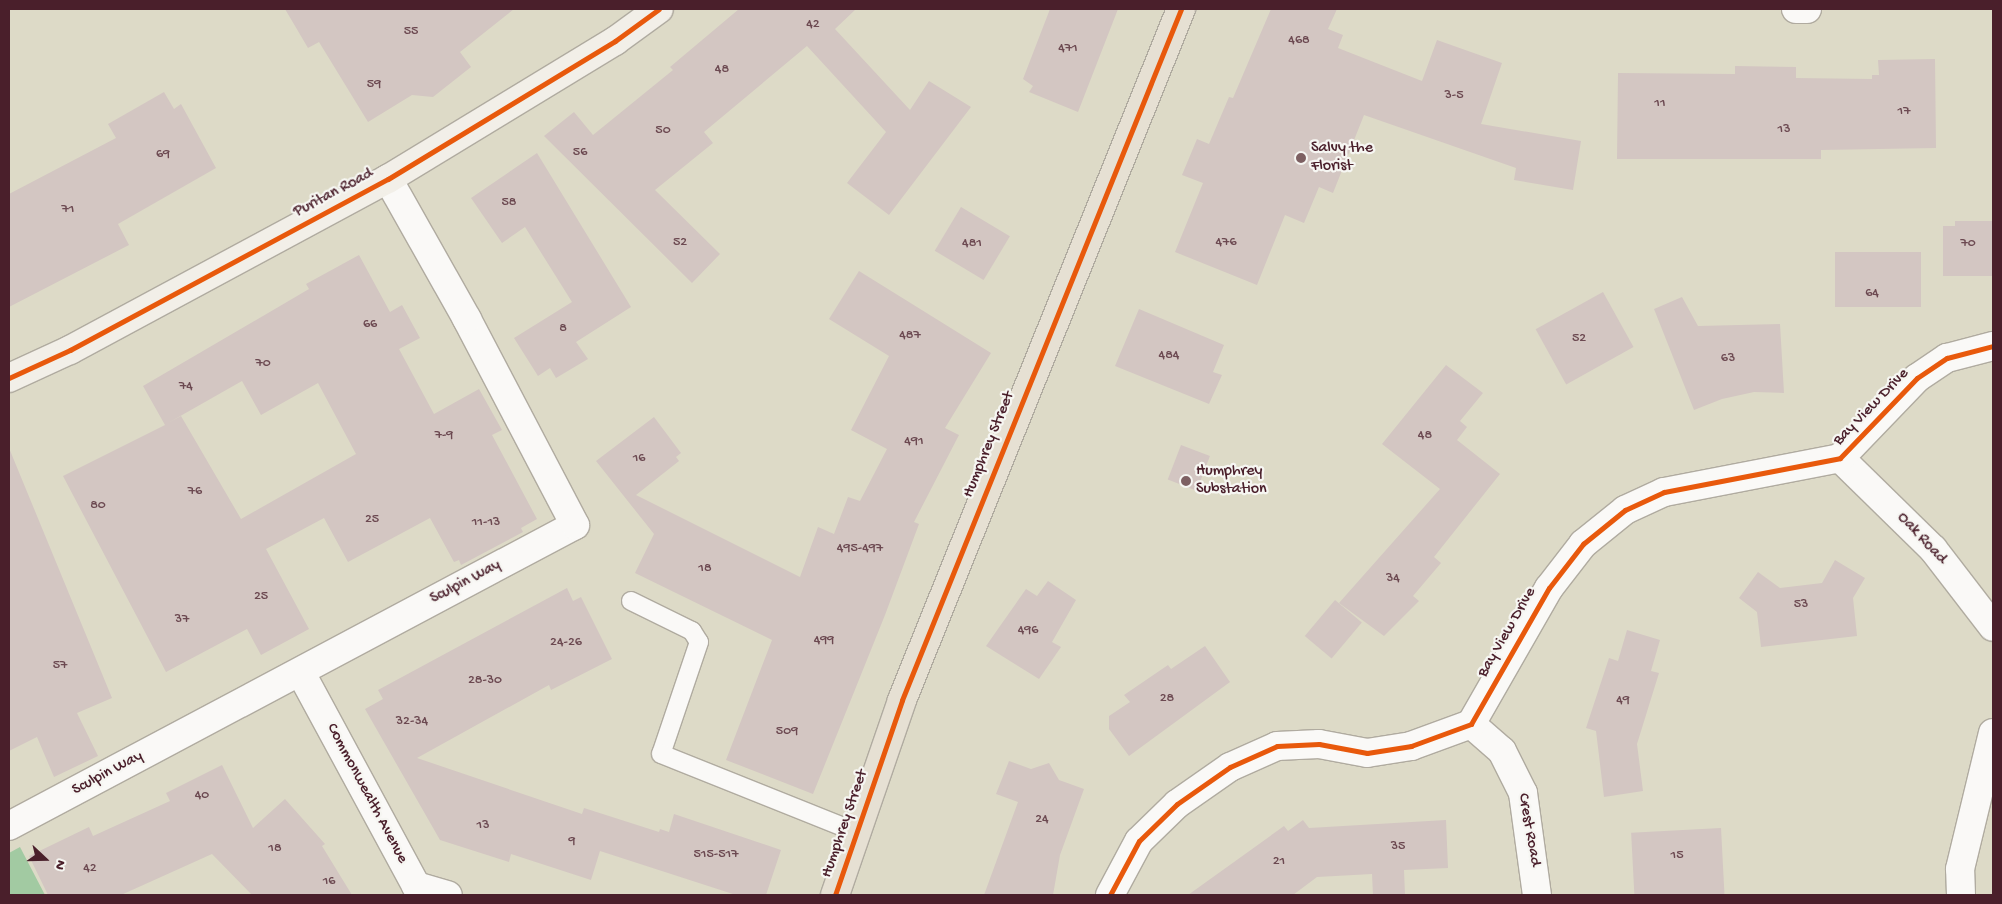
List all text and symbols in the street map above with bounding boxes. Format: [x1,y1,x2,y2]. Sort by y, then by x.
house number: 42 [806,17,820,33]
house number: 55 [404,24,418,40]
house number: 468 [1288,33,1310,49]
house number: 471 [1058,41,1078,57]
house number: 48 [715,62,729,78]
house number: 59 [367,77,381,93]
house number: 3-5 [1444,88,1464,104]
house number: 11 [1654,96,1666,112]
house number: 17 [1898,104,1910,120]
house number: 13 [1778,122,1790,138]
house number: 50 [655,123,671,139]
place label: Salvy the Florist [1311,139,1373,177]
house number: 56 [573,145,587,161]
house number: 69 [156,147,170,163]
marker: Salvy the Florist [1295,152,1307,164]
street label: Puritan Road [291,165,377,223]
house number: 58 [501,195,517,211]
house number: 71 [62,202,74,218]
house number: 52 [673,235,687,251]
house number: 476 [1216,235,1236,251]
house number: 481 [962,236,982,252]
house number: 70 [1960,236,1976,252]
house number: 64 [1865,286,1879,302]
house number: 66 [363,317,377,333]
house number: 8 [559,321,567,337]
house number: 487 [899,328,921,344]
house number: 52 [1572,331,1586,347]
house number: 484 [1159,348,1179,364]
house number: 63 [1721,351,1735,367]
house number: 70 [255,356,271,372]
street label: Bay View Drive [1830,365,1914,451]
house number: 74 [179,379,193,395]
street label: Humphrey Street [960,389,1020,501]
house number: 7-9 [435,428,453,444]
house number: 48 [1418,428,1432,444]
house number: 491 [904,434,924,450]
house number: 16 [633,451,645,467]
place label: Humphrey Substation [1196,462,1267,500]
marker: Humphrey Substation [1180,475,1192,487]
house number: 76 [188,484,202,500]
house number: 80 [90,498,106,514]
street label: Oak Road [1892,509,1950,569]
house number: 25 [365,512,379,528]
house number: 11-13 [472,515,500,531]
house number: 495-497 [837,541,883,557]
street label: Sculpin Way [428,556,504,610]
house number: 18 [698,561,712,577]
house number: 34 [1386,571,1400,587]
street label: Bay View Drive [1475,585,1541,681]
house number: 25 [254,589,268,605]
house number: 53 [1794,597,1808,613]
house number: 37 [175,612,189,628]
house number: 496 [1018,623,1038,639]
house number: 499 [814,633,834,649]
house number: 24-26 [550,635,582,651]
house number: 57 [53,658,67,674]
house number: 28-30 [468,673,502,689]
house number: 28 [1160,691,1174,707]
house number: 49 [1616,693,1630,709]
house number: 32-34 [396,714,428,730]
street label: Commonwealth Avenue [321,721,411,867]
house number: 509 [776,724,798,740]
street label: Sculpin Way [70,747,146,801]
street label: Humphrey Street [819,768,873,880]
house number: 40 [195,788,209,804]
street label: Crest Road [1512,792,1544,868]
house number: 24 [1035,812,1049,828]
house number: 13 [477,818,489,834]
north arrow [20,834,70,884]
house number: 9 [568,834,576,850]
house number: 35 [1391,839,1405,855]
house number: 18 [268,841,282,857]
house number: 515-517 [693,847,739,863]
house number: 15 [1670,848,1684,864]
house number: 21 [1273,854,1285,870]
text: N [50,857,69,872]
house number: 42 [83,861,97,877]
house number: 16 [323,874,335,890]

